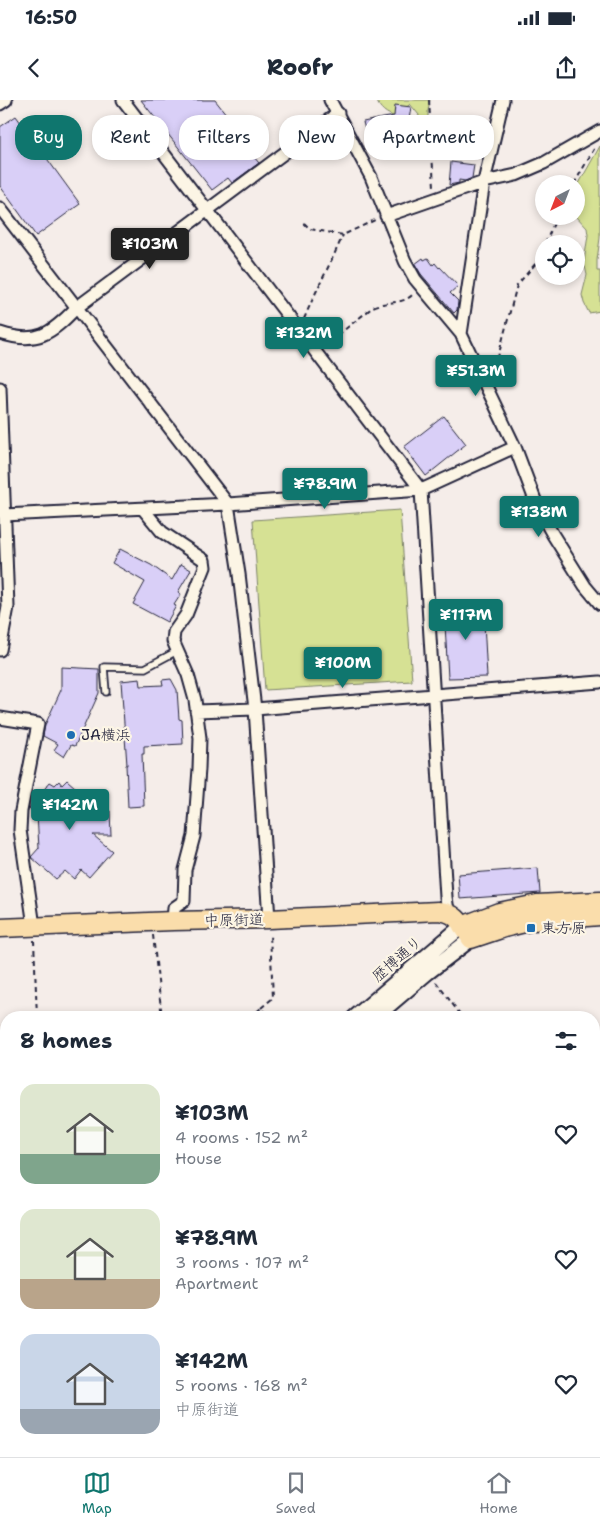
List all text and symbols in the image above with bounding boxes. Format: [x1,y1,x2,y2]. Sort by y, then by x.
text: 16:50 [25,5,77,30]
text: Roofr [267,53,333,82]
icon: back [20,54,48,82]
icon: share [552,54,580,82]
chip: Buy [15,115,82,160]
chip: Rent [92,115,169,160]
chip: Filters [179,115,269,160]
chip: New [279,115,354,160]
chip: Apartment [364,115,494,160]
north arrow [535,175,585,225]
map controls [535,175,585,285]
pin: ¥103M [115,228,185,270]
text: ¥103M [122,233,178,254]
button: locate [535,235,585,285]
pin: ¥132M [269,316,339,359]
text: ¥132M [276,322,332,343]
pin: ¥51.3M [435,354,517,397]
text: ¥51.3M [446,360,506,381]
pin: ¥78.9M [284,468,366,510]
text: ¥78.9M [293,473,357,494]
pin: ¥138M [504,496,574,538]
text: ¥138M [511,501,567,522]
pin: ¥117M [431,598,501,641]
text: ¥117M [440,604,492,625]
pin: ¥100M [308,646,378,689]
text: ¥100M [315,652,371,673]
place label: JA横浜 [81,725,131,745]
marker: JA横浜 [65,729,77,741]
pin: ¥142M [35,788,105,831]
text: ¥142M [42,794,98,815]
street label: 中原街道 [204,909,264,931]
place label: 東方原 [541,918,586,938]
marker: 東方原 [525,922,537,934]
street label: 歴博通り [368,932,426,986]
text: 8 homes [20,1027,112,1055]
icon: filters [552,1027,580,1055]
text: ¥103M [175,1099,249,1127]
icon: home [60,1104,120,1164]
icon: heart [552,1120,580,1148]
text: 4 rooms · 152 m² [175,1127,308,1148]
text: House [175,1148,222,1169]
text: ¥78.9M [175,1224,258,1252]
icon: home [60,1229,120,1289]
icon: heart [552,1245,580,1273]
text: 3 rooms · 107 m² [175,1252,309,1273]
text: Apartment [175,1273,258,1294]
text: ¥142M [175,1347,248,1375]
icon: home [60,1354,120,1414]
icon: heart [552,1370,580,1398]
text: 5 rooms · 168 m² [175,1375,308,1396]
text: 中原街道 [175,1399,239,1420]
tab: Map [82,1469,112,1517]
tab: Saved [276,1469,316,1517]
tab: Home [480,1469,518,1517]

